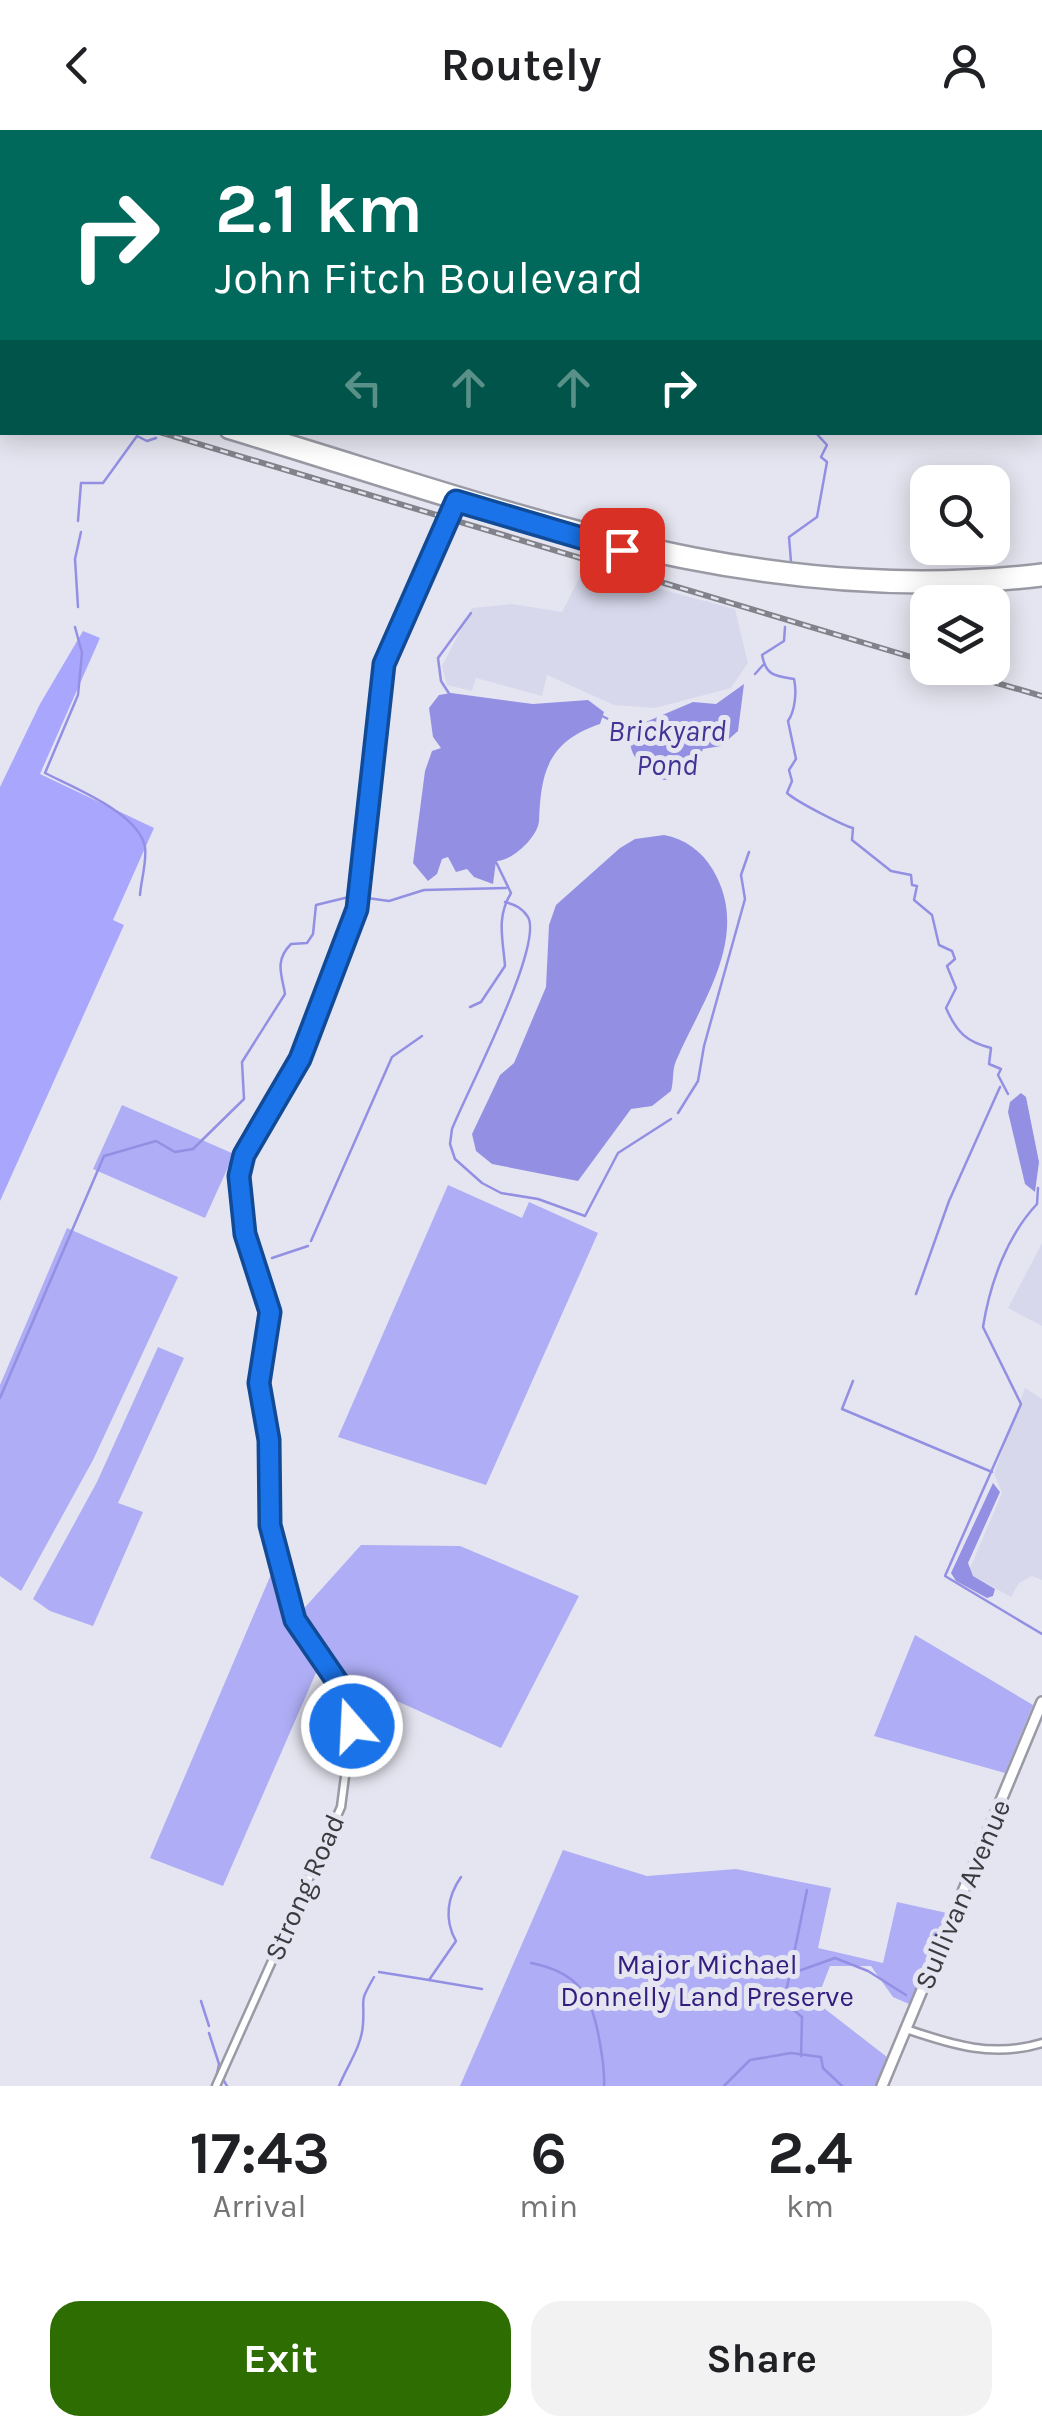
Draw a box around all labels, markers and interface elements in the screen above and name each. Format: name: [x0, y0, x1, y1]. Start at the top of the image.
icon: back: [50, 38, 105, 93]
icon: person: [937, 38, 992, 93]
text: Routely: [441, 39, 601, 91]
text: 2.1 km: [215, 168, 423, 250]
icon: right: [50, 170, 180, 300]
text: John Fitch Boulevard: [215, 252, 644, 304]
icon: left: [336, 360, 391, 415]
icon: ahead: [441, 360, 496, 415]
icon: ahead: [546, 360, 601, 415]
icon: right: [651, 360, 706, 415]
map controls: [910, 465, 1010, 685]
button: search: [910, 465, 1010, 565]
pin: [580, 508, 665, 593]
icon: arrive: [595, 523, 650, 578]
button: layers: [910, 585, 1010, 685]
water label: Brickyard Pond: [608, 713, 726, 783]
position arrow: [300, 1674, 404, 1778]
street label: Sullivan Avenue: [908, 1794, 1017, 1994]
street label: Strong Road: [258, 1809, 351, 1965]
park label: Major Michael Donnelly Land Preserve: [560, 1948, 854, 2013]
text: 17:43: [189, 2118, 330, 2188]
text: 6: [531, 2118, 567, 2188]
text: 2.4: [768, 2118, 853, 2188]
text: Arrival: [213, 2188, 307, 2225]
text: min: [519, 2188, 578, 2225]
text: km: [786, 2188, 834, 2225]
button: Exit: [50, 2301, 511, 2416]
button: Share: [531, 2301, 992, 2416]

